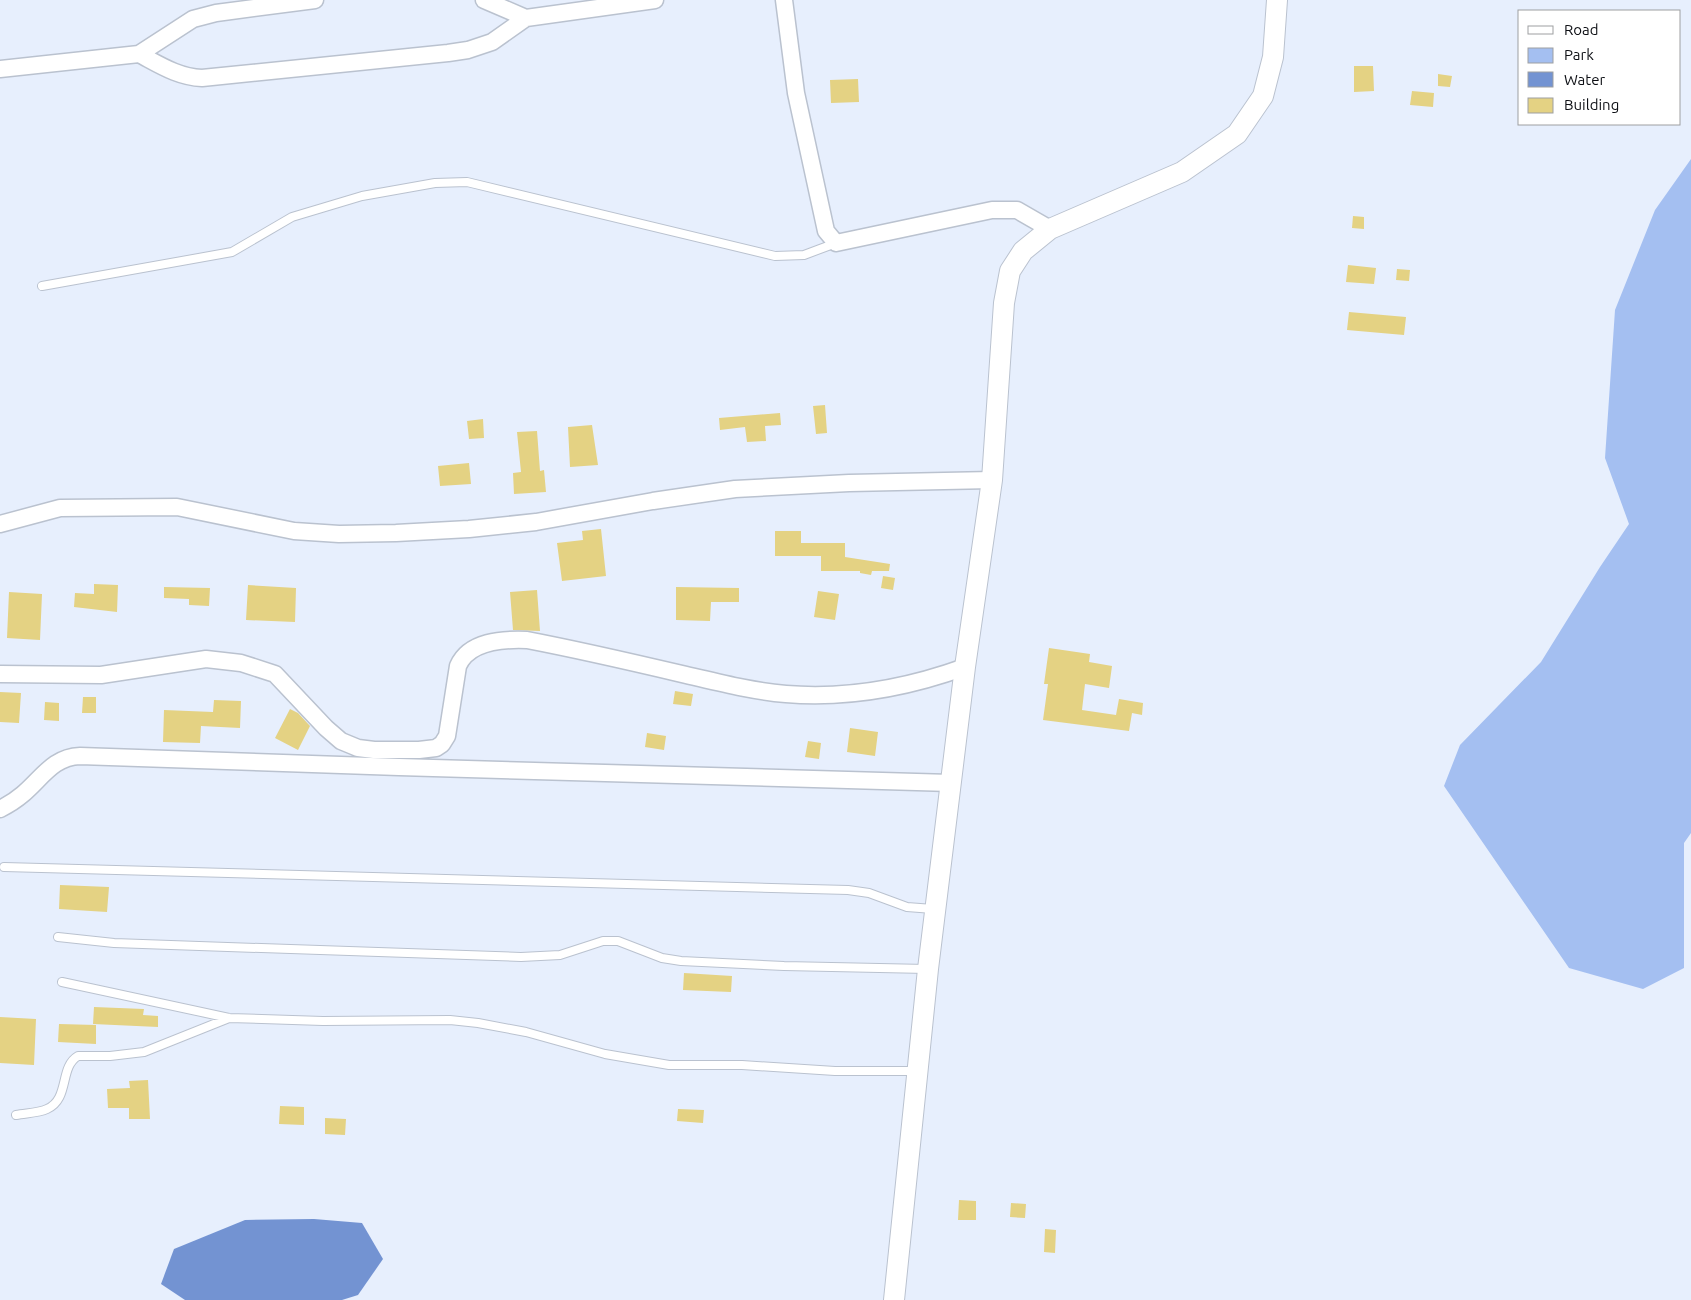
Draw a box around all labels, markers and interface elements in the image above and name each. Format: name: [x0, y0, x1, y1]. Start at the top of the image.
legend: [1518, 10, 1681, 125]
text: Road: [1564, 21, 1599, 38]
text: Park: [1564, 46, 1594, 63]
text: Water: [1564, 71, 1605, 88]
text: Building: [1564, 96, 1619, 113]

